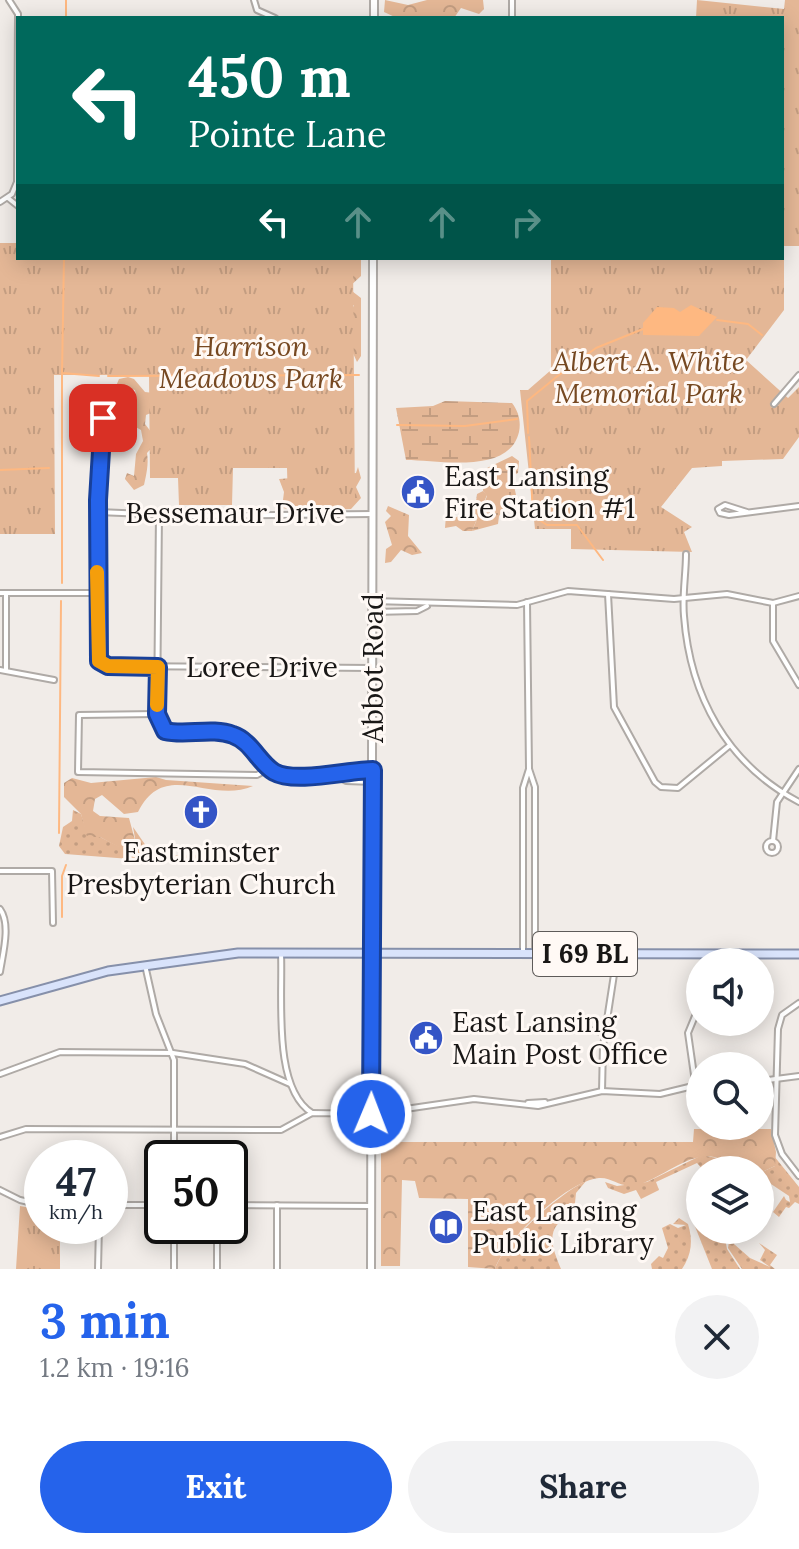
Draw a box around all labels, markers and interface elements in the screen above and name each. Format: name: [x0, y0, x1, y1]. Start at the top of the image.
text: 450 m: [188, 41, 351, 112]
icon: left: [56, 48, 160, 152]
text: Pointe Lane: [188, 111, 387, 157]
icon: left: [252, 200, 296, 244]
icon: ahead: [336, 200, 380, 244]
icon: ahead: [420, 200, 464, 244]
icon: right: [504, 200, 548, 244]
park label: Harrison Meadows Park: [159, 328, 343, 396]
park label: Albert A. White Memorial Park: [552, 343, 745, 411]
pin: [69, 384, 137, 452]
icon: arrive: [81, 396, 125, 440]
place label: East Lansing Fire Station #1: [444, 458, 635, 526]
public building icon: East Lansing Fire Station #1: [399, 473, 437, 511]
street label: Bessemaur Drive: [125, 495, 345, 531]
street label: Abbot Road: [355, 593, 391, 744]
street label: Loree Drive: [186, 649, 338, 685]
church icon: Eastminster Presbyterian Church: [182, 793, 220, 831]
place label: Eastminster Presbyterian Church: [66, 834, 336, 902]
road number: I 69 BL: [533, 932, 637, 976]
map controls: [686, 948, 774, 1244]
button: sound: [686, 948, 774, 1036]
place label: East Lansing Main Post Office: [452, 1004, 668, 1072]
public building icon: East Lansing Main Post Office: [407, 1019, 445, 1057]
button: search: [686, 1052, 774, 1140]
position arrow: [329, 1072, 413, 1156]
speed limit sign: 50: [144, 1140, 248, 1244]
text: 47: [56, 1156, 96, 1207]
button: layers: [686, 1156, 774, 1244]
place label: East Lansing Public Library: [472, 1193, 654, 1261]
text: km/h: [49, 1199, 103, 1224]
library icon: East Lansing Public Library: [427, 1208, 465, 1246]
text: 3 min: [40, 1290, 170, 1351]
button: close: [675, 1295, 759, 1379]
text: 1.2 km · 19:16: [40, 1351, 190, 1384]
button: Exit: [40, 1441, 392, 1533]
button: Share: [408, 1441, 759, 1533]

